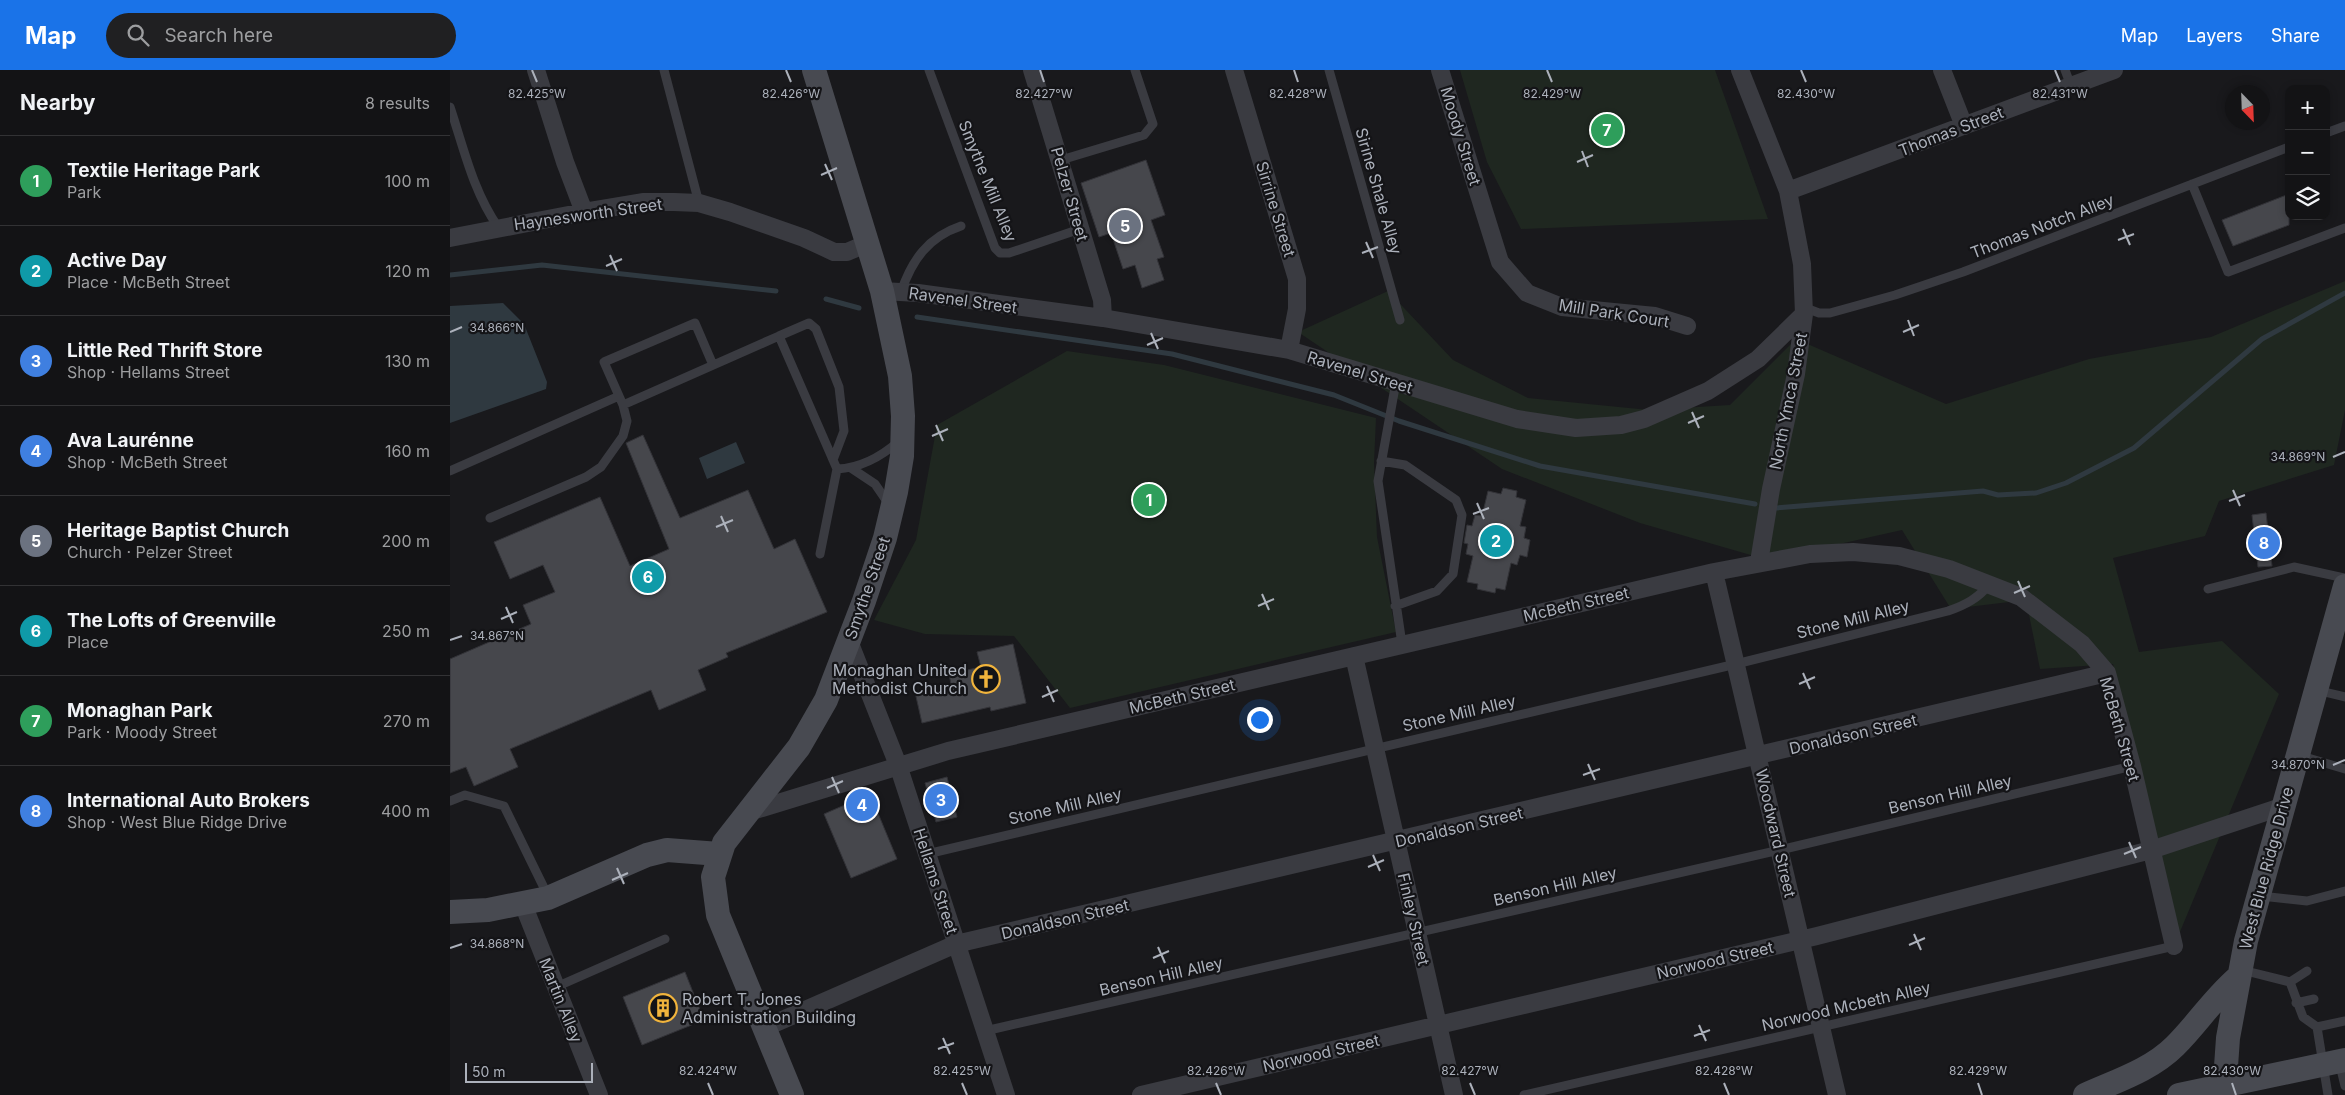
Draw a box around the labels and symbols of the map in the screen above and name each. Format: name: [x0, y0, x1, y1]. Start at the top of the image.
street label: Moody Street: [1437, 84, 1485, 188]
north arrow: [2225, 85, 2270, 130]
text: 82.425°W: [508, 86, 566, 101]
text: 82.426°W: [762, 86, 820, 101]
text: 82.427°W: [1015, 86, 1073, 101]
text: 82.428°W: [1269, 86, 1327, 101]
text: 82.429°W: [1523, 86, 1581, 101]
text: 82.430°W: [1777, 86, 1835, 101]
text: 82.431°W: [2032, 86, 2088, 101]
street label: Thomas Street: [1896, 102, 2006, 160]
pin: 7: [1591, 111, 1623, 149]
street label: Smythe Mill Alley: [955, 117, 1021, 245]
street label: Sirine Shale Alley: [1351, 125, 1407, 257]
street label: Pelzer Street: [1047, 145, 1093, 243]
street label: Sirrine Street: [1252, 159, 1300, 259]
street label: Thomas Notch Alley: [1967, 189, 2117, 263]
street label: Haynesworth Street: [512, 194, 664, 234]
pin: 5: [1109, 207, 1141, 245]
street label: Ravenel Street: [907, 282, 1019, 318]
street label: Mill Park Court: [1557, 294, 1671, 332]
text: 34.866°N: [470, 320, 524, 335]
street label: North Ymca Street: [1765, 331, 1811, 471]
street label: Ravenel Street: [1305, 346, 1415, 398]
text: 34.869°N: [2271, 449, 2325, 464]
pin: 1: [1133, 481, 1165, 519]
pin: 2: [1480, 522, 1512, 560]
pin: 8: [2248, 524, 2280, 562]
street label: Smythe Street: [840, 534, 894, 642]
pin: 6: [632, 558, 664, 596]
street label: McBeth Street: [1521, 582, 1631, 626]
street label: Stone Mill Alley: [1795, 595, 1912, 643]
text: 34.867°N: [470, 628, 524, 643]
place label: Monaghan United Methodist Church: [832, 660, 967, 698]
church icon: Monaghan United Methodist Church: [971, 664, 1001, 694]
street label: McBeth Street: [1127, 674, 1237, 718]
street label: McBeth Street: [2096, 674, 2144, 784]
street label: Stone Mill Alley: [1400, 690, 1518, 736]
your location: [1247, 707, 1273, 733]
street label: Donaldson Street: [1787, 710, 1919, 758]
text: 34.870°N: [2271, 757, 2325, 772]
street label: Woodward Street: [1751, 767, 1801, 899]
street label: Benson Hill Alley: [1886, 770, 2014, 818]
pin: 3: [925, 781, 957, 819]
street label: Stone Mill Alley: [1006, 783, 1124, 829]
street label: West Blue Ridge Drive: [2235, 785, 2297, 951]
pin: 4: [846, 786, 878, 824]
street label: Donaldson Street: [1393, 803, 1525, 851]
street label: Hellams Street: [909, 826, 963, 936]
street label: Benson Hill Alley: [1491, 862, 1619, 910]
street label: Finley Street: [1394, 871, 1434, 967]
street label: Donaldson Street: [999, 895, 1131, 943]
text: 34.868°N: [470, 936, 524, 951]
street label: Norwood Street: [1655, 937, 1775, 983]
street label: Benson Hill Alley: [1097, 952, 1225, 1000]
street label: Martin Alley: [535, 955, 587, 1045]
street label: Norwood Mcbeth Alley: [1760, 977, 1932, 1035]
place label: Robert T. Jones Administration Building: [682, 989, 856, 1027]
building icon: Robert T. Jones Administration Building: [648, 993, 678, 1023]
street label: Norwood Street: [1261, 1030, 1381, 1076]
scale bar: [465, 1060, 592, 1083]
text: 82.424°W: [679, 1063, 737, 1078]
text: 82.425°W: [933, 1063, 991, 1078]
text: 82.426°W: [1187, 1063, 1245, 1078]
text: 82.427°W: [1441, 1063, 1499, 1078]
text: 82.428°W: [1695, 1063, 1753, 1078]
text: 82.429°W: [1949, 1063, 2007, 1078]
text: 82.430°W: [2203, 1063, 2261, 1078]

